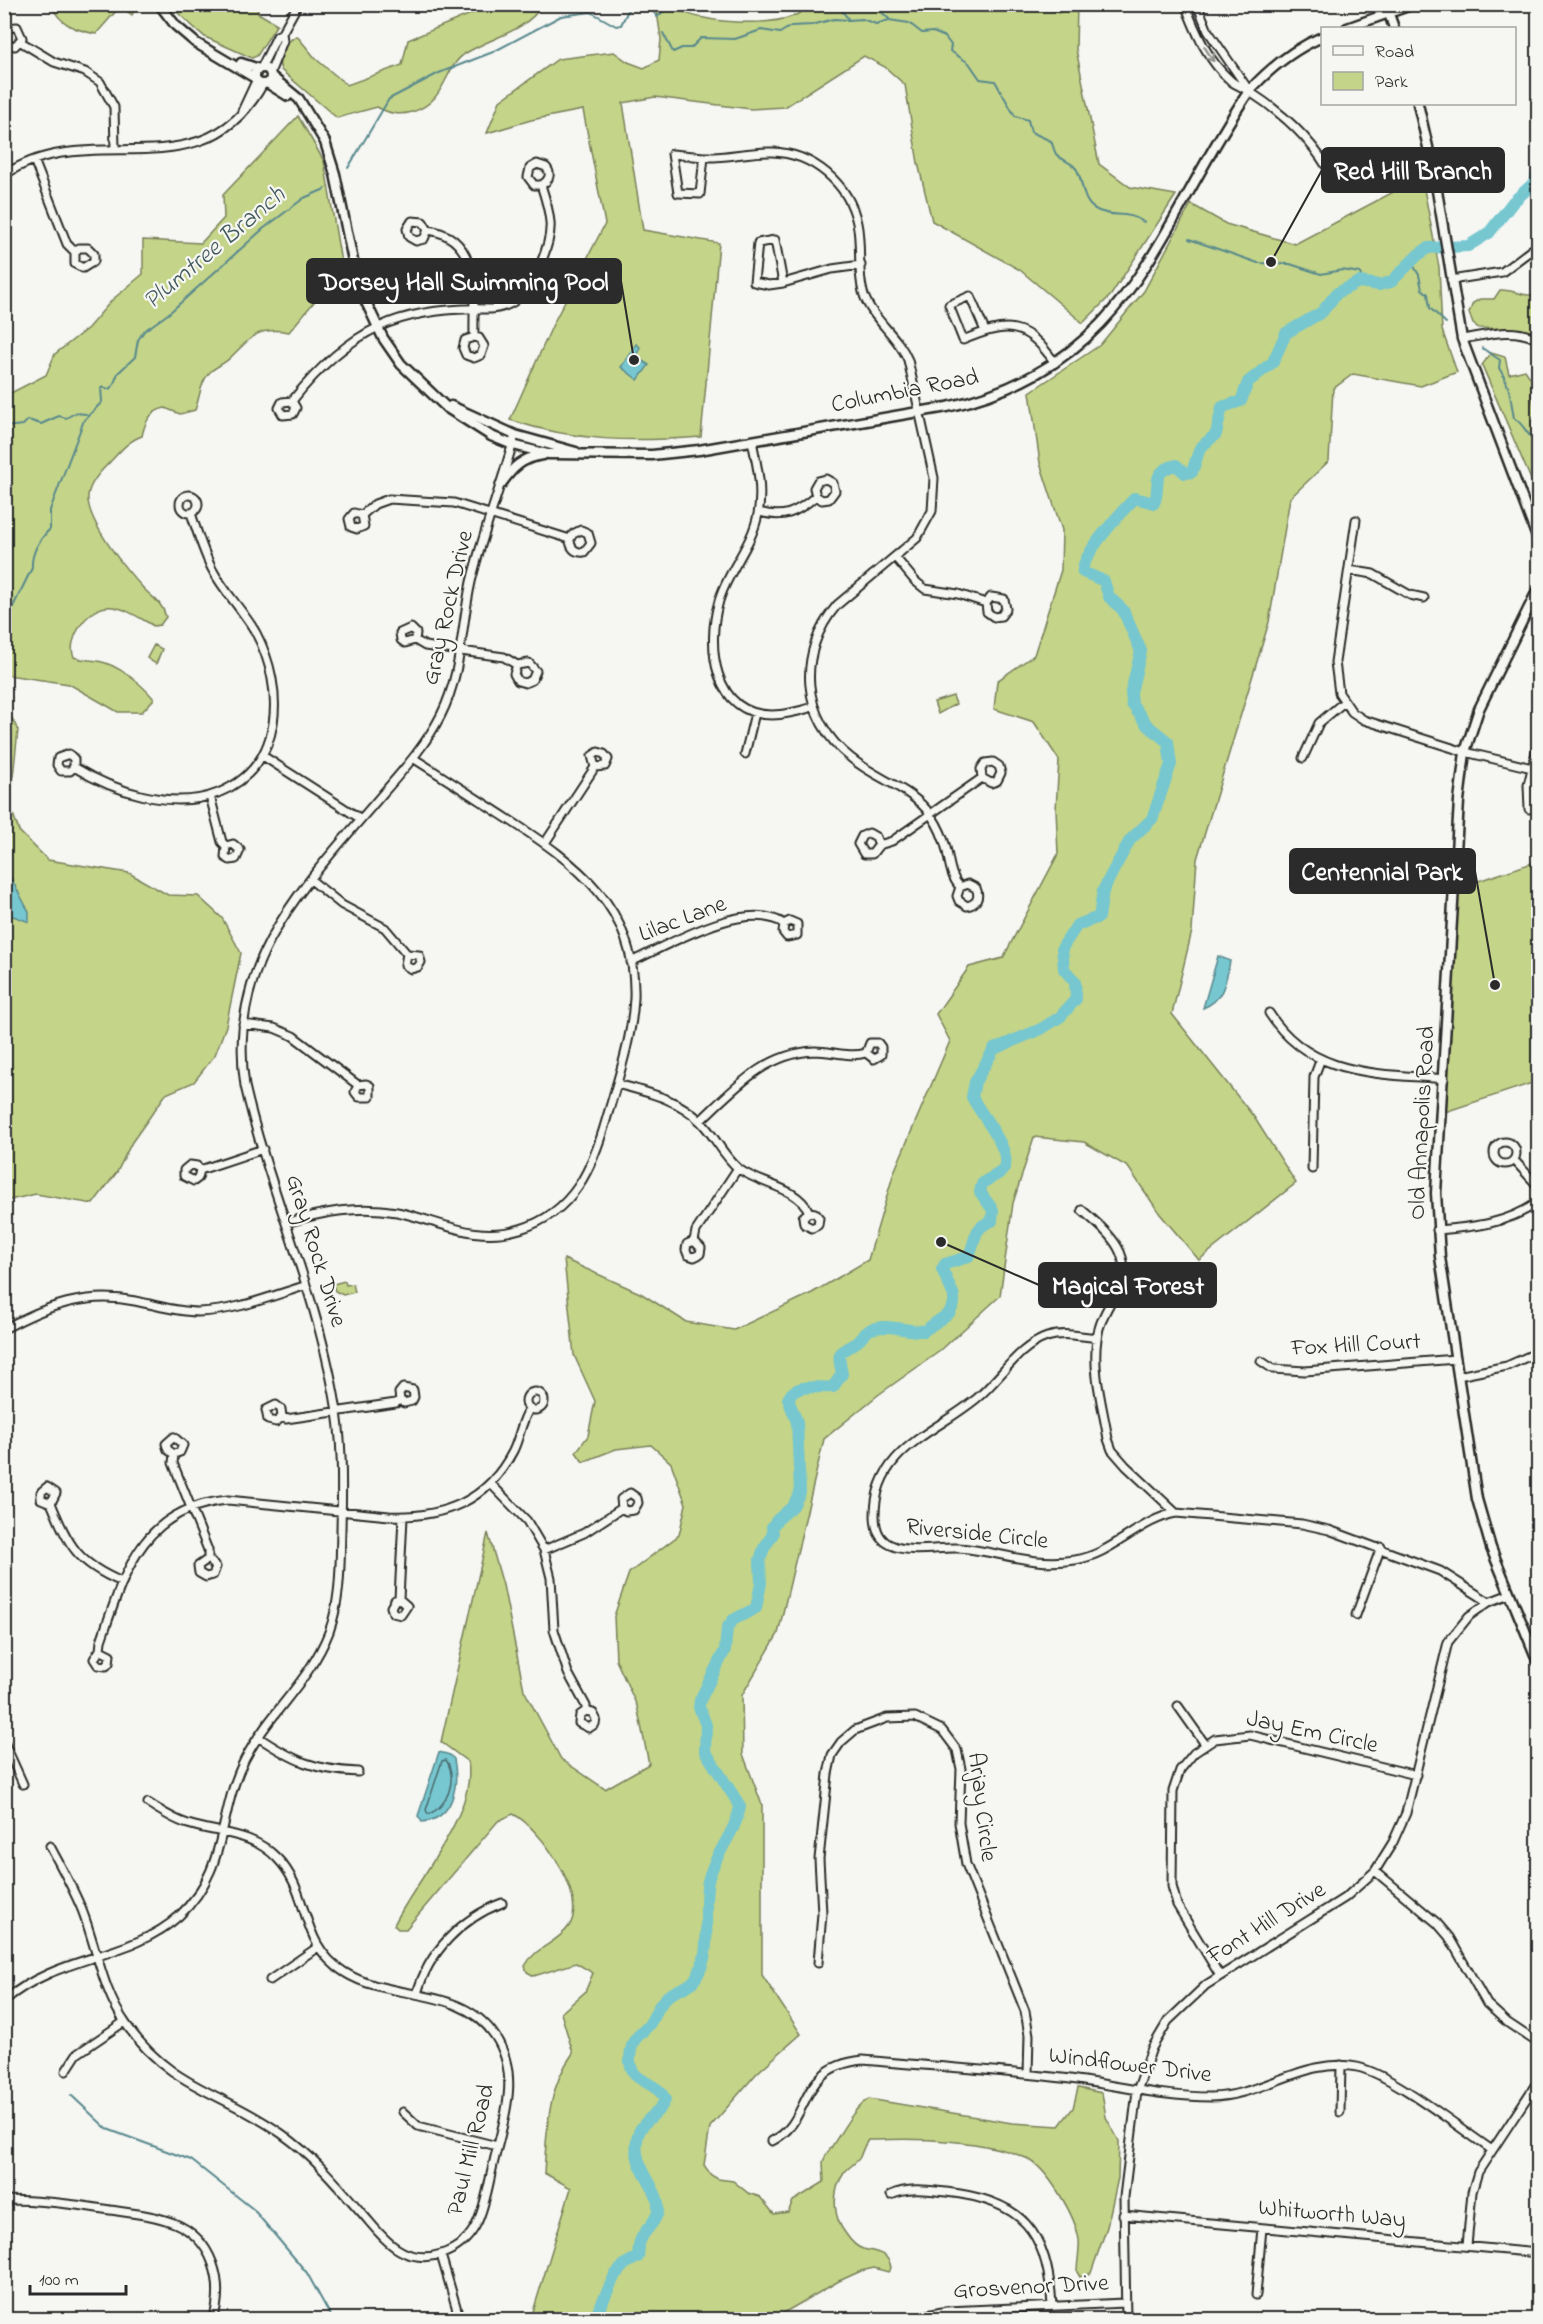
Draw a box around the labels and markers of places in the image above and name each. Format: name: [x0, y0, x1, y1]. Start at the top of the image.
callout: Red Hill Branch: [1322, 148, 1504, 192]
callout: Dorsey Hall Swimming Pool: [307, 259, 621, 303]
callout: Centennial Park: [1290, 849, 1475, 893]
callout: Magical Forest: [1039, 1263, 1216, 1307]

